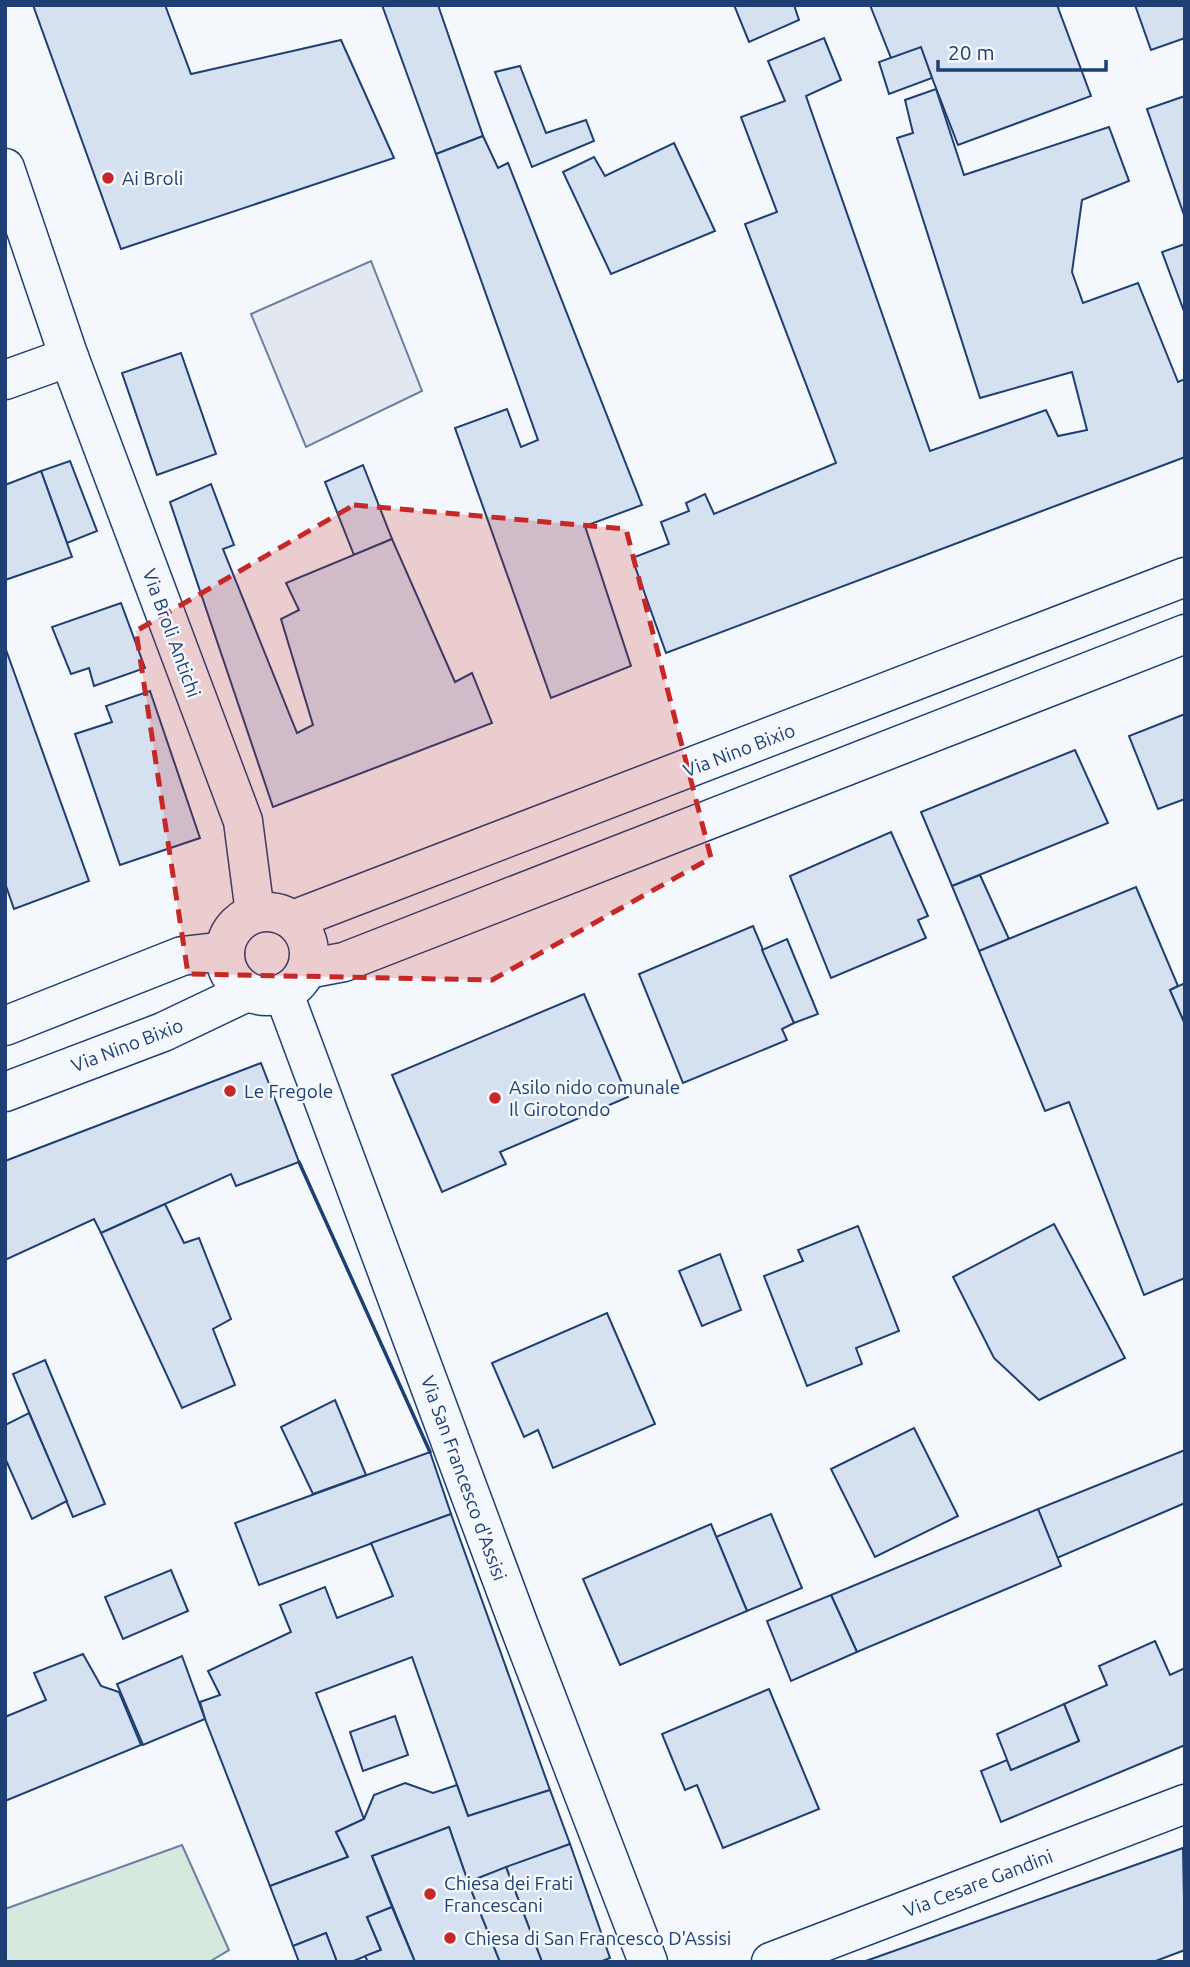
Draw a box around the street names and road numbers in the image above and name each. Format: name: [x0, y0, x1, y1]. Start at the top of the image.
street label: Via Broli Antichi: [139, 566, 205, 700]
street label: Via Nino Bixio: [680, 719, 798, 781]
street label: Via Nino Bixio: [68, 1014, 186, 1076]
street label: Via San Francesco d'Assisi: [417, 1372, 511, 1584]
street label: Via Cesare Gandini: [900, 1844, 1056, 1922]

